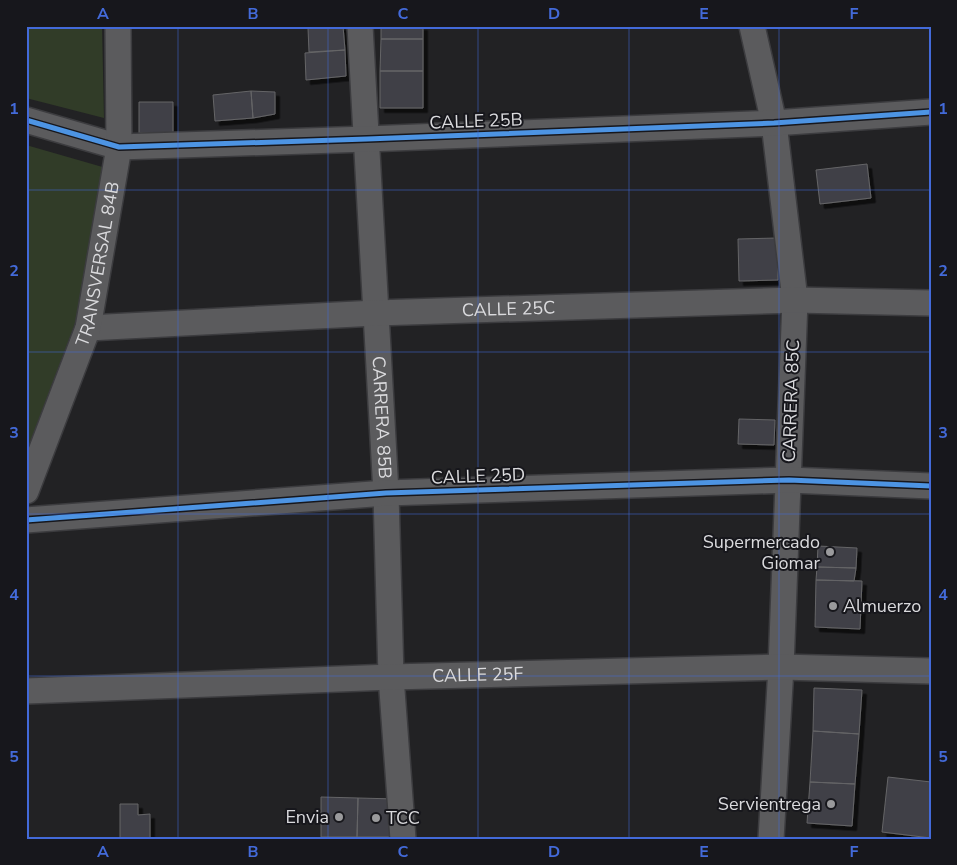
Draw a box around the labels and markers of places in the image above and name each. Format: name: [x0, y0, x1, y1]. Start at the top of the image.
place label: Supermercado Giomar: [703, 530, 821, 575]
marker: Supermercado Giomar: [824, 546, 836, 558]
place label: Almuerzo: [843, 594, 921, 618]
marker: Almuerzo: [827, 600, 839, 612]
place label: Servientrega: [718, 792, 821, 816]
marker: Servientrega: [825, 798, 837, 810]
place label: Envia: [285, 805, 329, 829]
place label: TCC: [386, 806, 420, 830]
marker: Envia: [333, 811, 345, 823]
marker: TCC: [370, 812, 382, 824]

